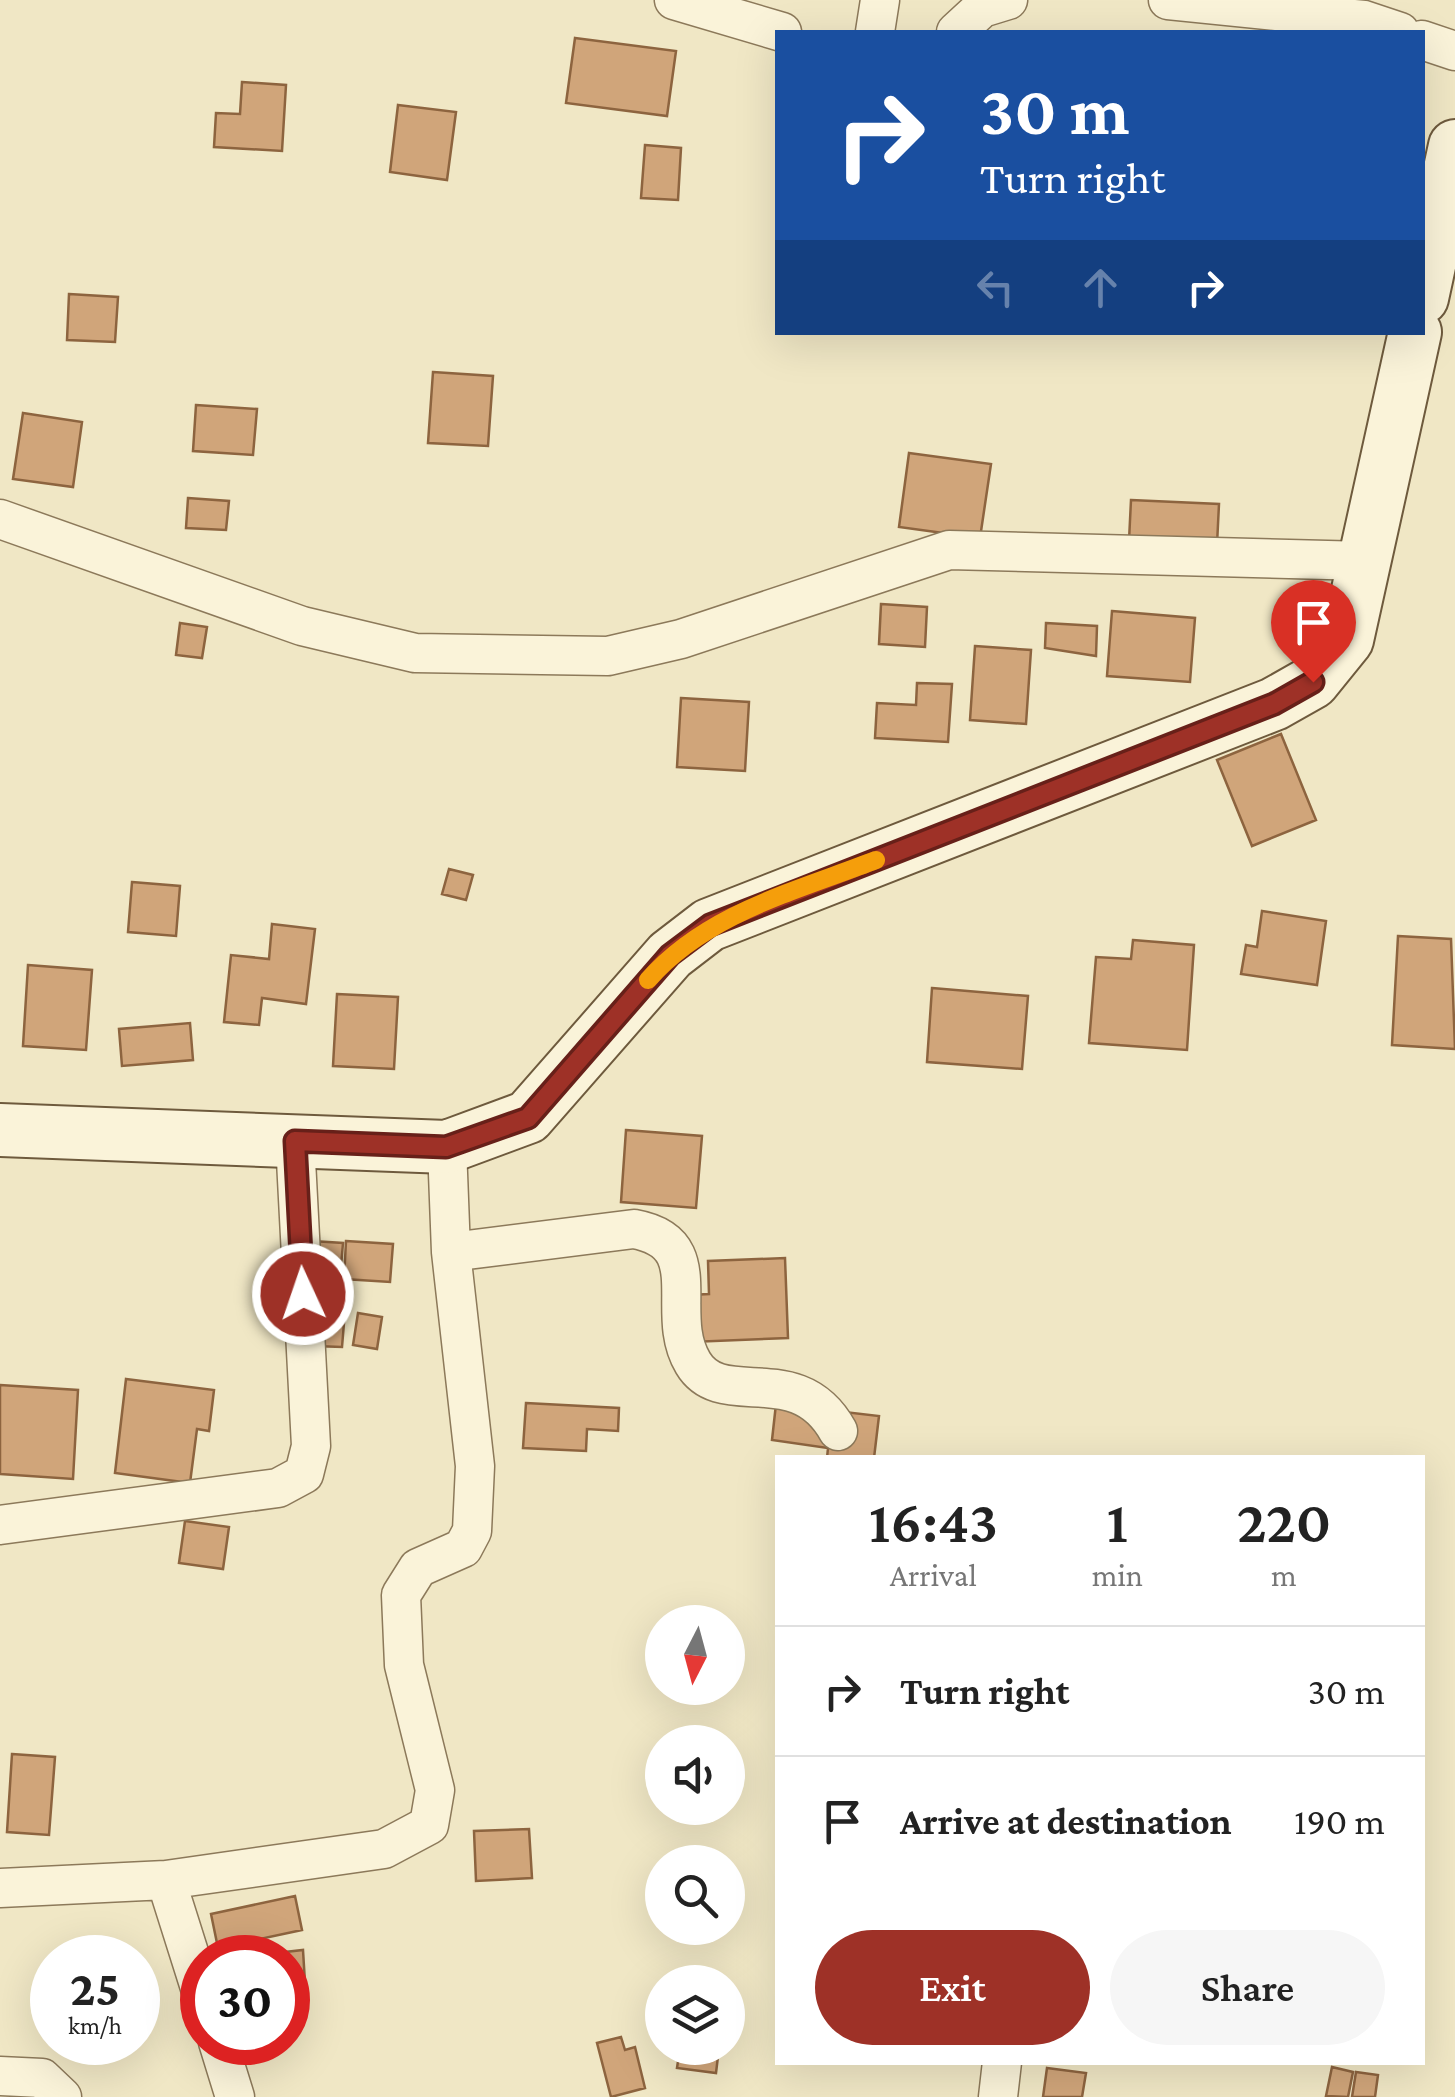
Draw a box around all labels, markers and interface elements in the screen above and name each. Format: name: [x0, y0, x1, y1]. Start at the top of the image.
icon: right: [815, 70, 945, 200]
text: 30 m: [980, 71, 1129, 149]
text: Turn right: [980, 153, 1165, 203]
icon: left: [968, 260, 1023, 315]
icon: ahead: [1073, 260, 1128, 315]
icon: right: [1178, 260, 1233, 315]
pin: [1271, 580, 1356, 683]
icon: arrive: [1286, 595, 1341, 650]
position arrow: [251, 1242, 355, 1346]
text: 16:43: [869, 1488, 998, 1555]
text: 1: [1107, 1488, 1128, 1555]
text: 220: [1237, 1488, 1331, 1555]
text: Arrival: [890, 1557, 977, 1593]
text: min: [1092, 1557, 1143, 1593]
text: m: [1271, 1557, 1297, 1593]
north arrow: [645, 1605, 745, 1705]
map controls: [645, 1605, 745, 2065]
icon: right: [815, 1664, 870, 1719]
text: Turn right: [900, 1670, 1069, 1712]
text: 30 m: [1308, 1670, 1385, 1712]
button: sound: [645, 1725, 745, 1825]
icon: arrive: [815, 1794, 870, 1849]
text: Arrive at destination: [900, 1800, 1232, 1842]
text: 190 m: [1294, 1800, 1385, 1842]
button: search: [645, 1845, 745, 1945]
button: Exit: [815, 1930, 1090, 2045]
button: Share: [1110, 1930, 1385, 2045]
speed limit sign: 30: [180, 1935, 310, 2065]
text: 25: [70, 1960, 120, 2016]
button: layers: [645, 1965, 745, 2065]
text: km/h: [68, 2012, 122, 2039]

